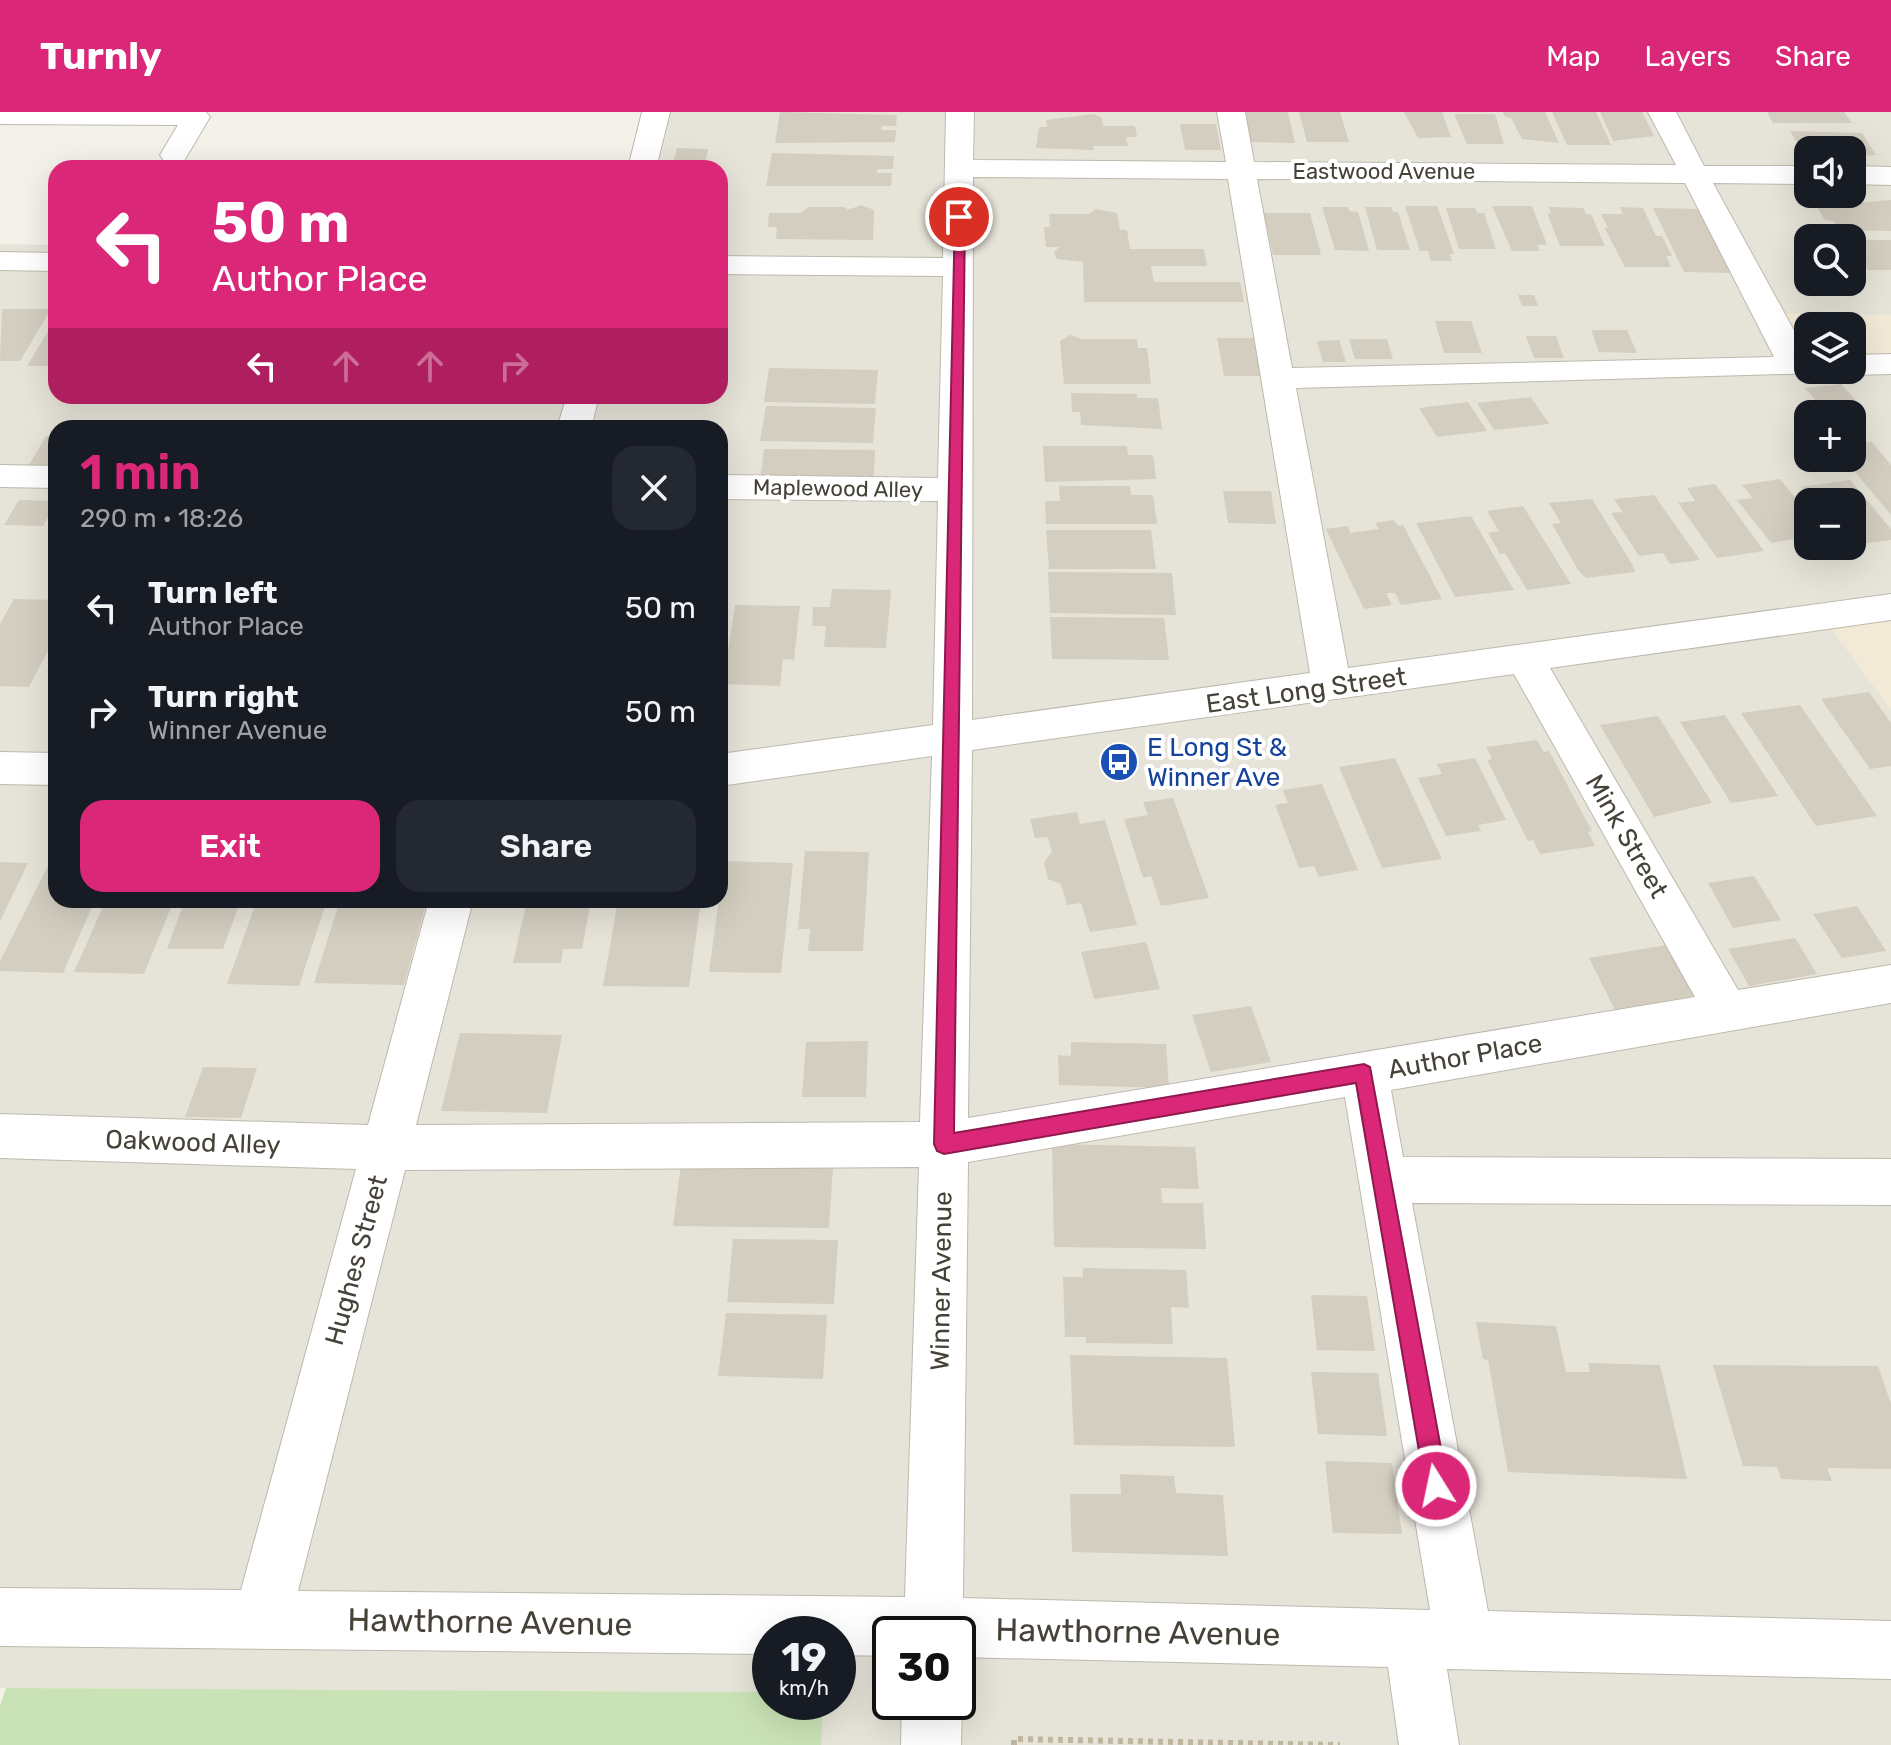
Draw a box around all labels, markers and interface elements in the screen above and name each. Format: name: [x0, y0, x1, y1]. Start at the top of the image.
text: Turnly: [40, 33, 162, 79]
text: Map: [1546, 40, 1601, 73]
text: Layers: [1645, 40, 1731, 73]
text: Share: [1775, 40, 1851, 73]
map controls: [1794, 136, 1866, 560]
button: sound: [1794, 136, 1866, 208]
street label: Eastwood Avenue: [1293, 158, 1475, 185]
pin: [925, 183, 993, 251]
text: 50 m: [212, 190, 349, 256]
icon: left: [80, 192, 184, 296]
icon: arrive: [937, 195, 981, 239]
button: search: [1794, 224, 1866, 296]
text: Author Place: [212, 257, 428, 300]
button: layers: [1794, 312, 1866, 384]
icon: left: [240, 344, 284, 388]
icon: ahead: [324, 344, 368, 388]
icon: ahead: [408, 344, 452, 388]
icon: right: [492, 344, 536, 388]
button: +: [1794, 400, 1866, 472]
text: 1 min: [80, 444, 201, 501]
button: close: [612, 446, 696, 530]
street label: Maplewood Alley: [753, 474, 923, 503]
button: −: [1794, 488, 1866, 560]
text: 290 m · 18:26: [80, 503, 243, 534]
text: Turn left: [148, 575, 278, 611]
icon: left: [80, 586, 124, 630]
text: 50 m: [625, 590, 696, 626]
text: Author Place: [148, 611, 304, 642]
street label: East Long Street: [1204, 661, 1408, 720]
text: Turn right: [148, 679, 299, 715]
icon: right: [80, 690, 124, 734]
text: 50 m: [625, 694, 696, 730]
text: Winner Avenue: [148, 715, 327, 746]
place label: E Long St & Winner Ave: [1147, 732, 1287, 793]
bus stop icon: E Long St & Winner Ave: [1098, 741, 1140, 783]
street label: Mink Street: [1579, 769, 1674, 903]
button: Exit: [80, 800, 380, 892]
button: Share: [396, 800, 696, 892]
street label: Author Place: [1386, 1028, 1544, 1085]
street label: Oakwood Alley: [105, 1124, 281, 1161]
street label: Hughes Street: [319, 1172, 394, 1349]
street label: Winner Avenue: [924, 1191, 959, 1371]
position arrow: [1394, 1444, 1478, 1528]
street label: Hawthorne Avenue: [347, 1601, 633, 1643]
street label: Hawthorne Avenue: [995, 1611, 1281, 1653]
speed limit sign: 30: [872, 1616, 976, 1720]
text: 19: [781, 1634, 827, 1681]
text: km/h: [779, 1676, 829, 1700]

